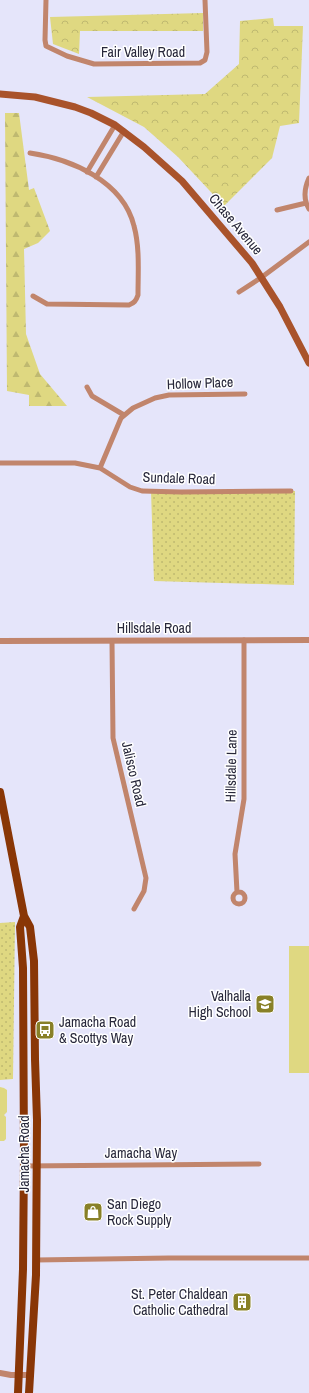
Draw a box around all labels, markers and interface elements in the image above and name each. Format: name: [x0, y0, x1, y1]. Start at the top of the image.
street label: Fair Valley Road: [101, 43, 185, 61]
street label: Chase Avenue: [205, 190, 267, 258]
street label: Hollow Place: [167, 373, 233, 393]
street label: Sundale Road: [142, 468, 216, 488]
street label: Hillsdale Road: [117, 619, 191, 637]
street label: Hillsdale Lane: [221, 729, 241, 803]
street label: Jalisco Road: [118, 740, 150, 808]
place label: Valhalla High School: [188, 987, 252, 1021]
school or university icon: Valhalla High School: [254, 993, 276, 1015]
place label: Jamacha Road & Scottys Way: [59, 1013, 136, 1047]
bus stop icon: Jamacha Road & Scottys Way: [34, 1019, 56, 1041]
street label: Jamacha Road: [15, 1115, 33, 1193]
street label: Jamacha Way: [105, 1144, 177, 1162]
place label: San Diego Rock Supply: [107, 1195, 172, 1229]
shop icon: San Diego Rock Supply: [82, 1201, 104, 1223]
place label: St. Peter Chaldean Catholic Cathedral: [131, 1285, 228, 1319]
building icon: St. Peter Chaldean Catholic Cathedral: [231, 1291, 253, 1313]

